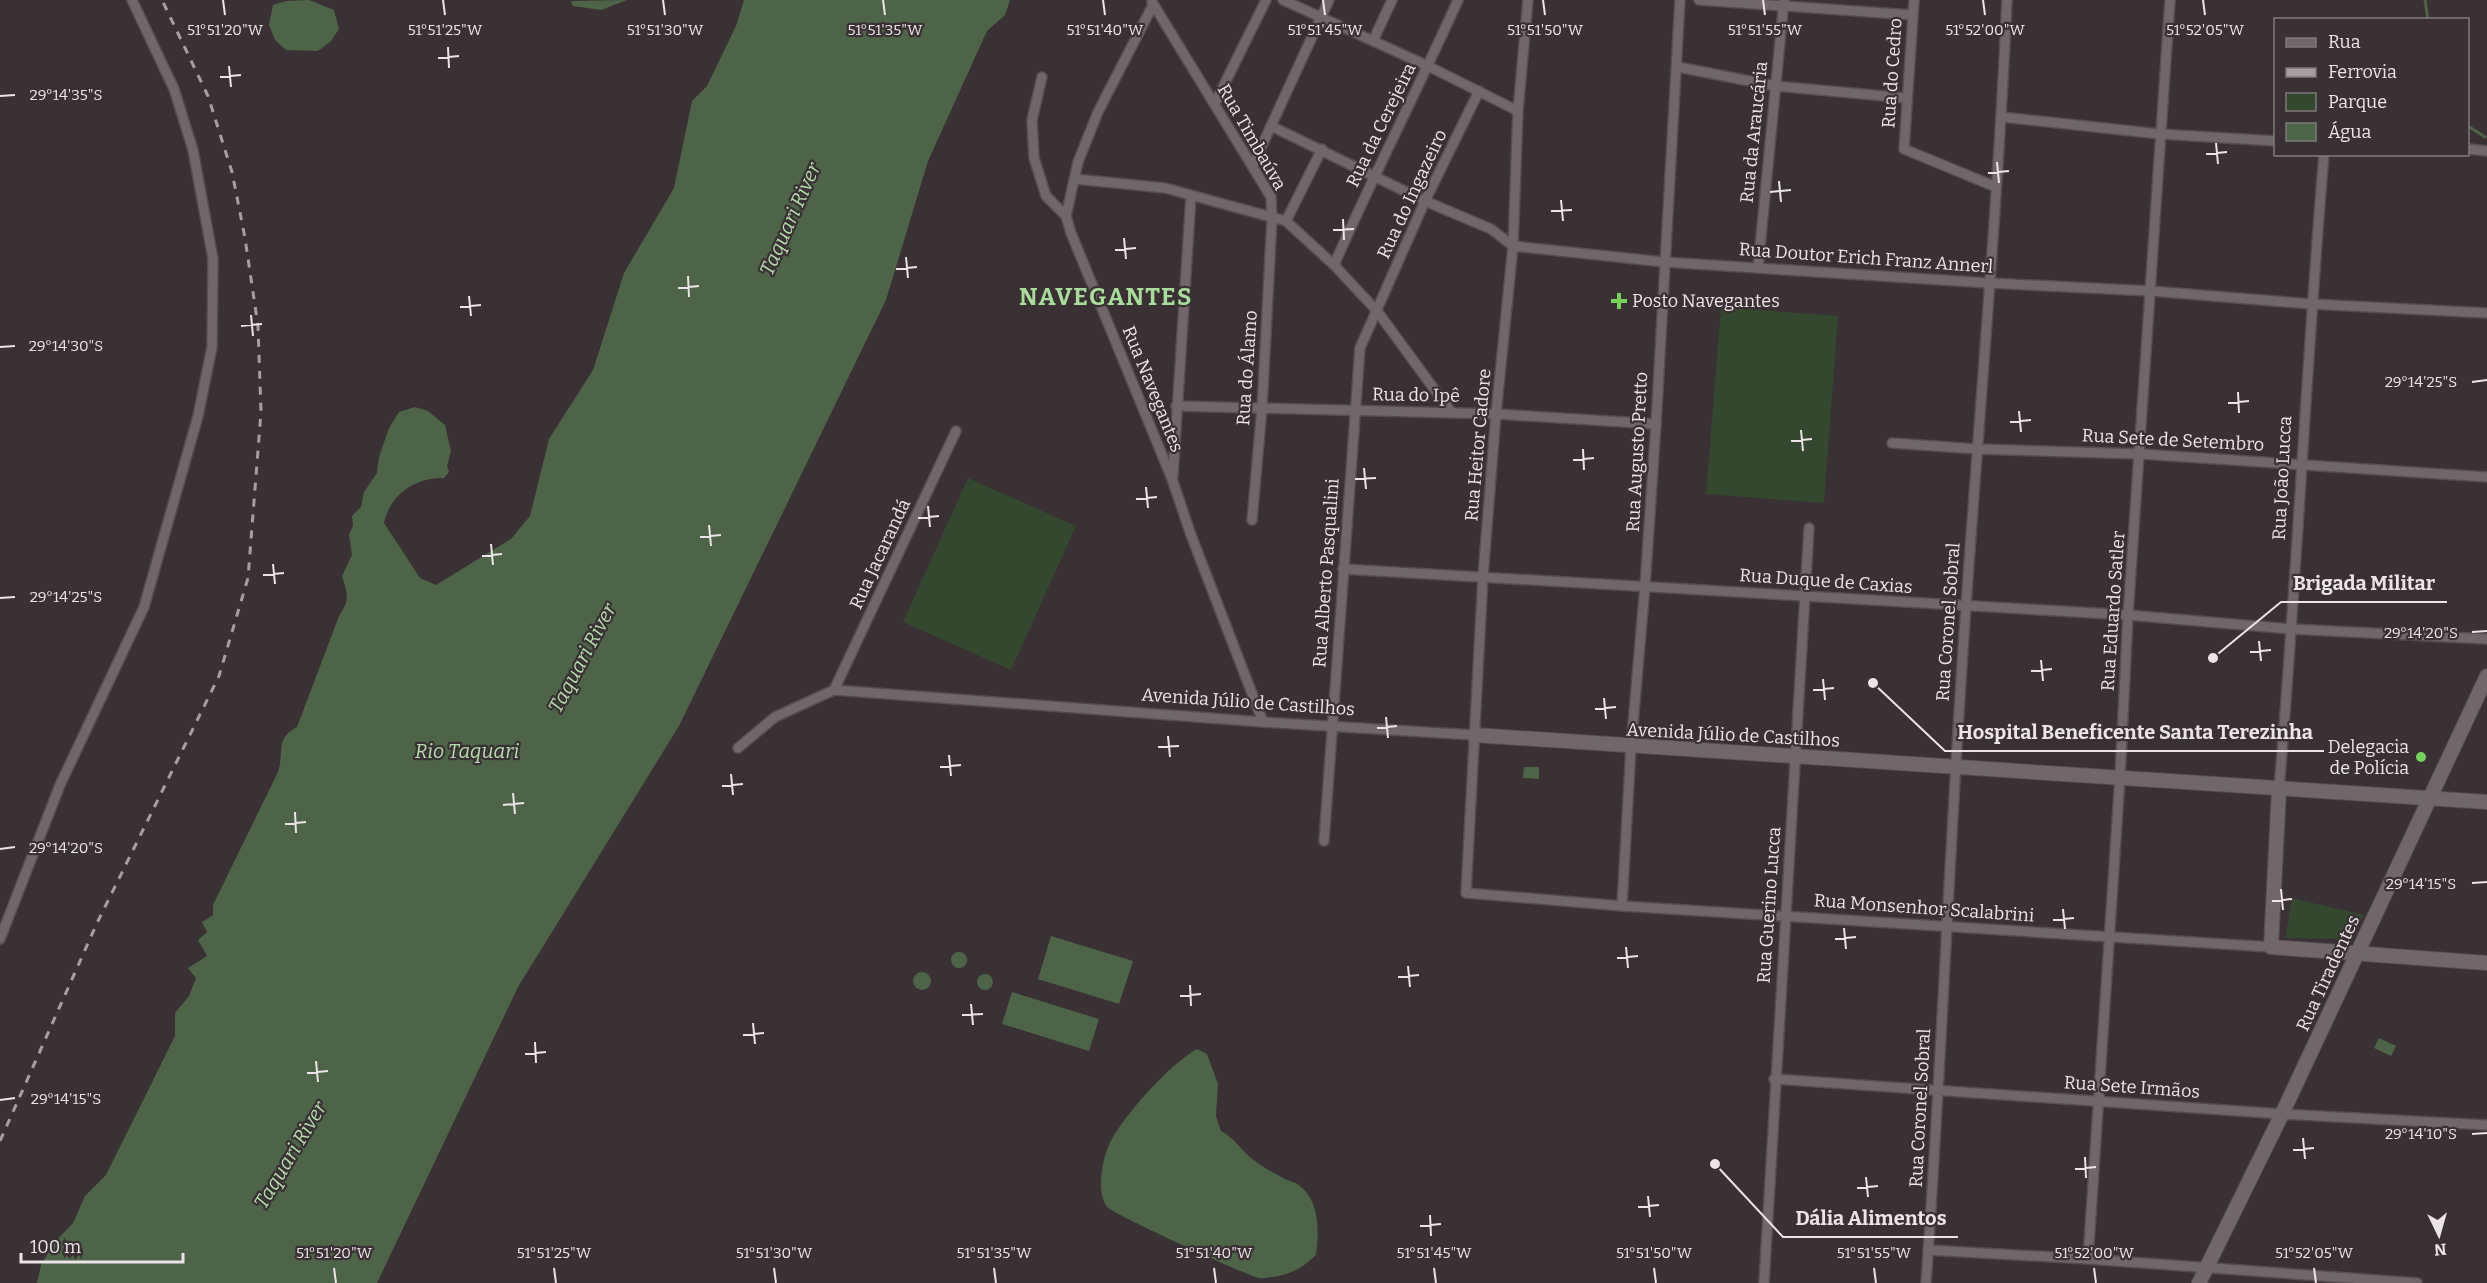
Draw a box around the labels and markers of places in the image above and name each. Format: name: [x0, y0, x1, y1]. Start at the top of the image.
place label: Posto Navegantes: [1632, 290, 1780, 312]
marker: Posto Navegantes: [1610, 292, 1628, 310]
callout: Brigada Militar: [2281, 564, 2447, 602]
callout: Hospital Beneficente Santa Terezinha: [1945, 713, 2324, 751]
place label: Delegacia de Polícia: [2328, 736, 2409, 779]
marker: Delegacia de Polícia: [2414, 750, 2428, 764]
callout: Dália Alimentos: [1783, 1199, 1958, 1237]

